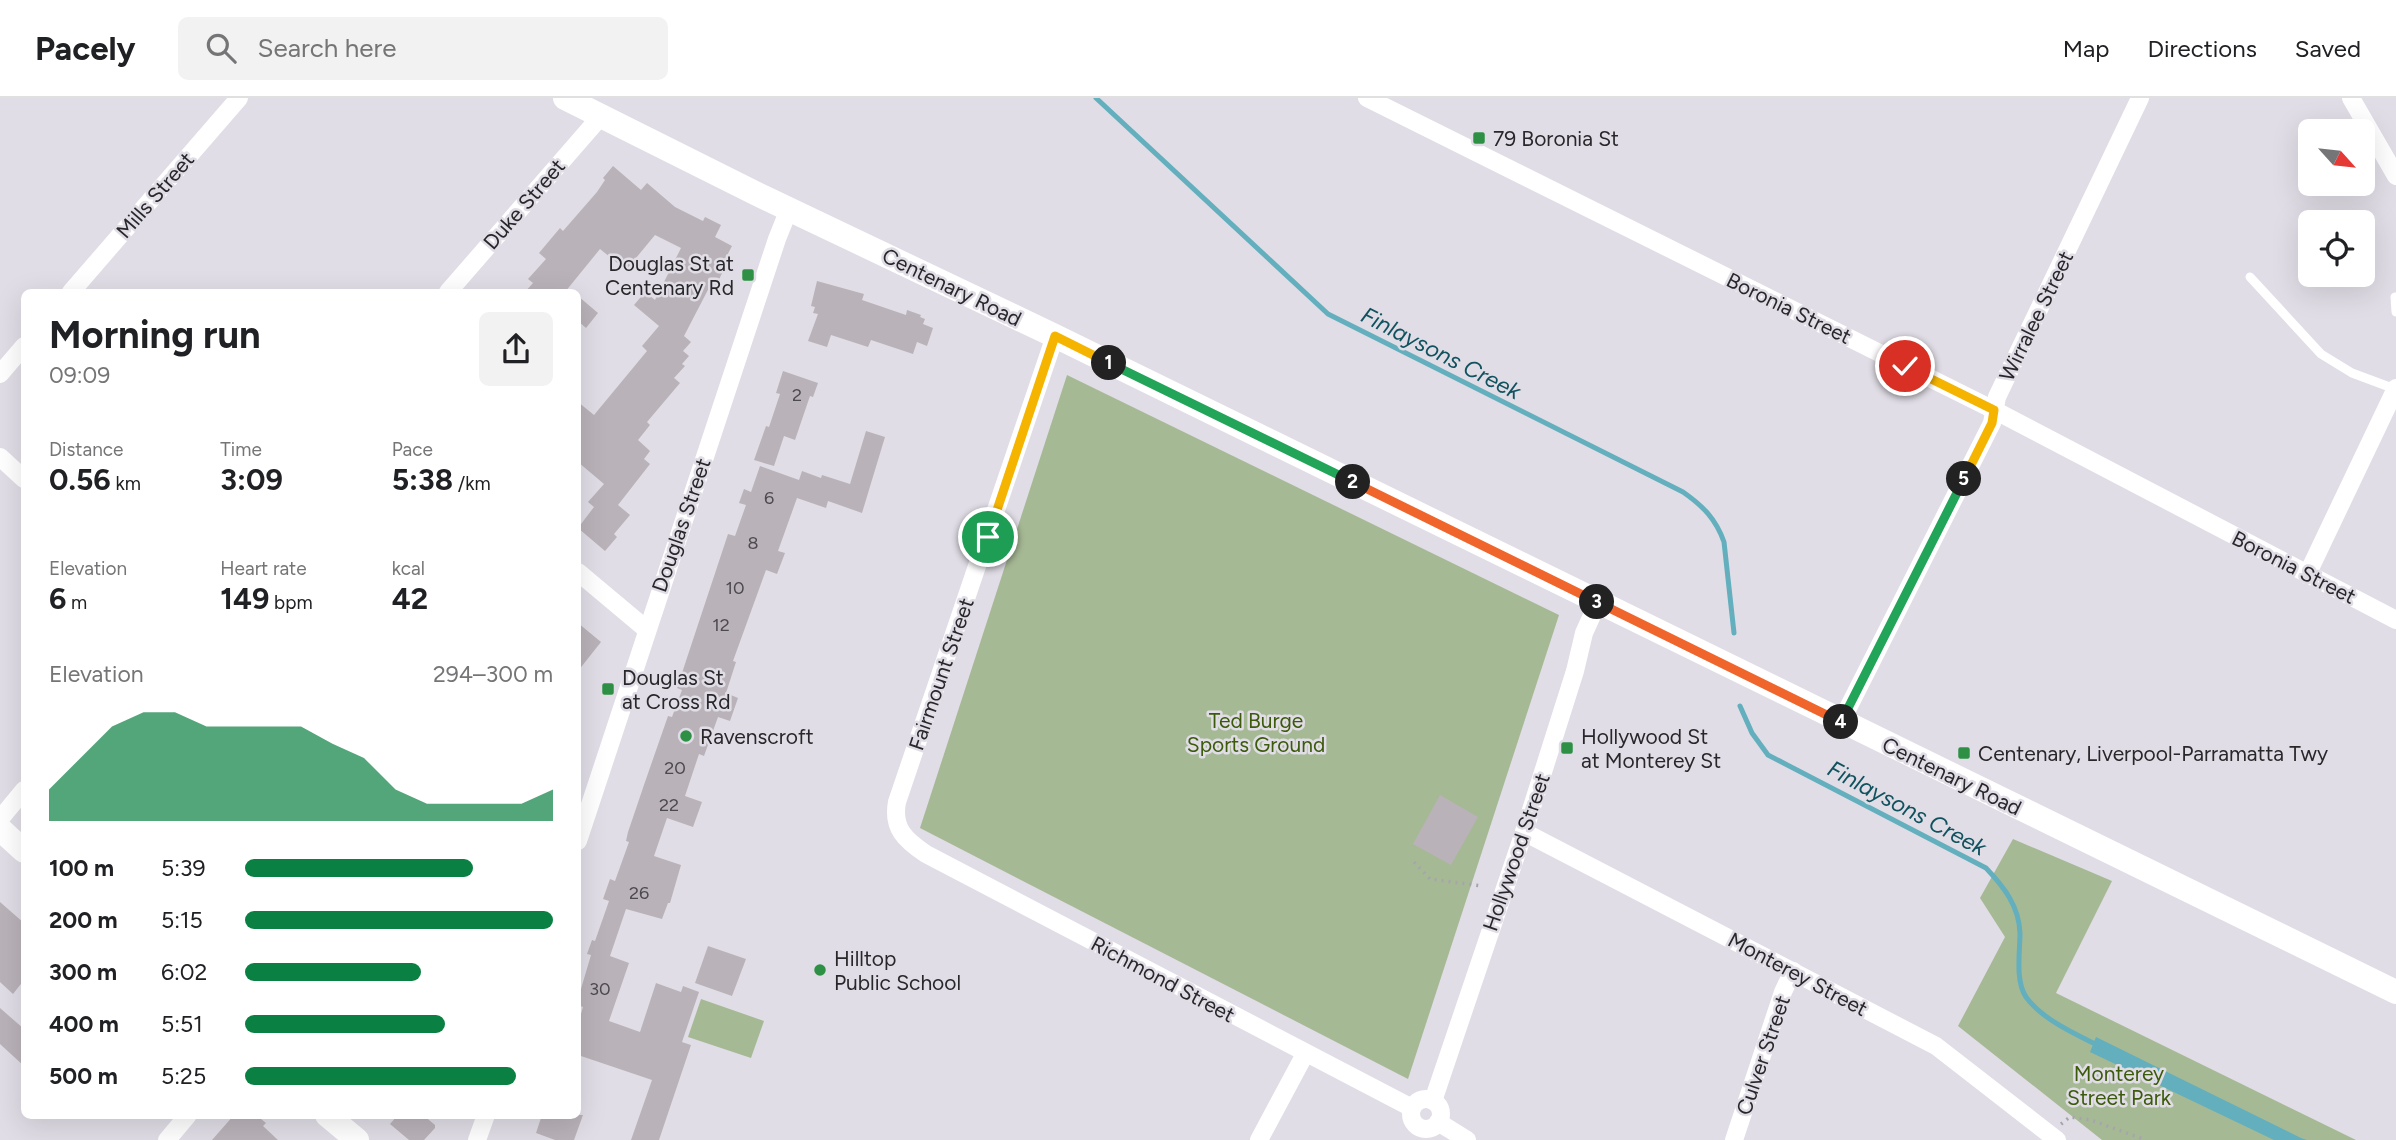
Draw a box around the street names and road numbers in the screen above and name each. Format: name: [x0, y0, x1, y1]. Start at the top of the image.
street label: Mills Street: [111, 147, 199, 243]
street label: Duke Street: [478, 154, 570, 254]
street label: Centenary Road: [878, 242, 1026, 332]
street label: Wirralee Street: [1994, 247, 2078, 385]
street label: Boronia Street: [1723, 267, 1855, 349]
street label: Douglas Street: [646, 455, 716, 595]
street label: Boronia Street: [2228, 525, 2360, 609]
street label: Fairmount Street: [903, 595, 979, 753]
street label: Centenary Road: [1878, 731, 2026, 821]
street label: Hollywood Street: [1477, 770, 1555, 934]
street label: Monterey Street: [1724, 927, 1872, 1021]
street label: Richmond Street: [1087, 931, 1239, 1027]
street label: Culver Street: [1731, 992, 1795, 1118]

